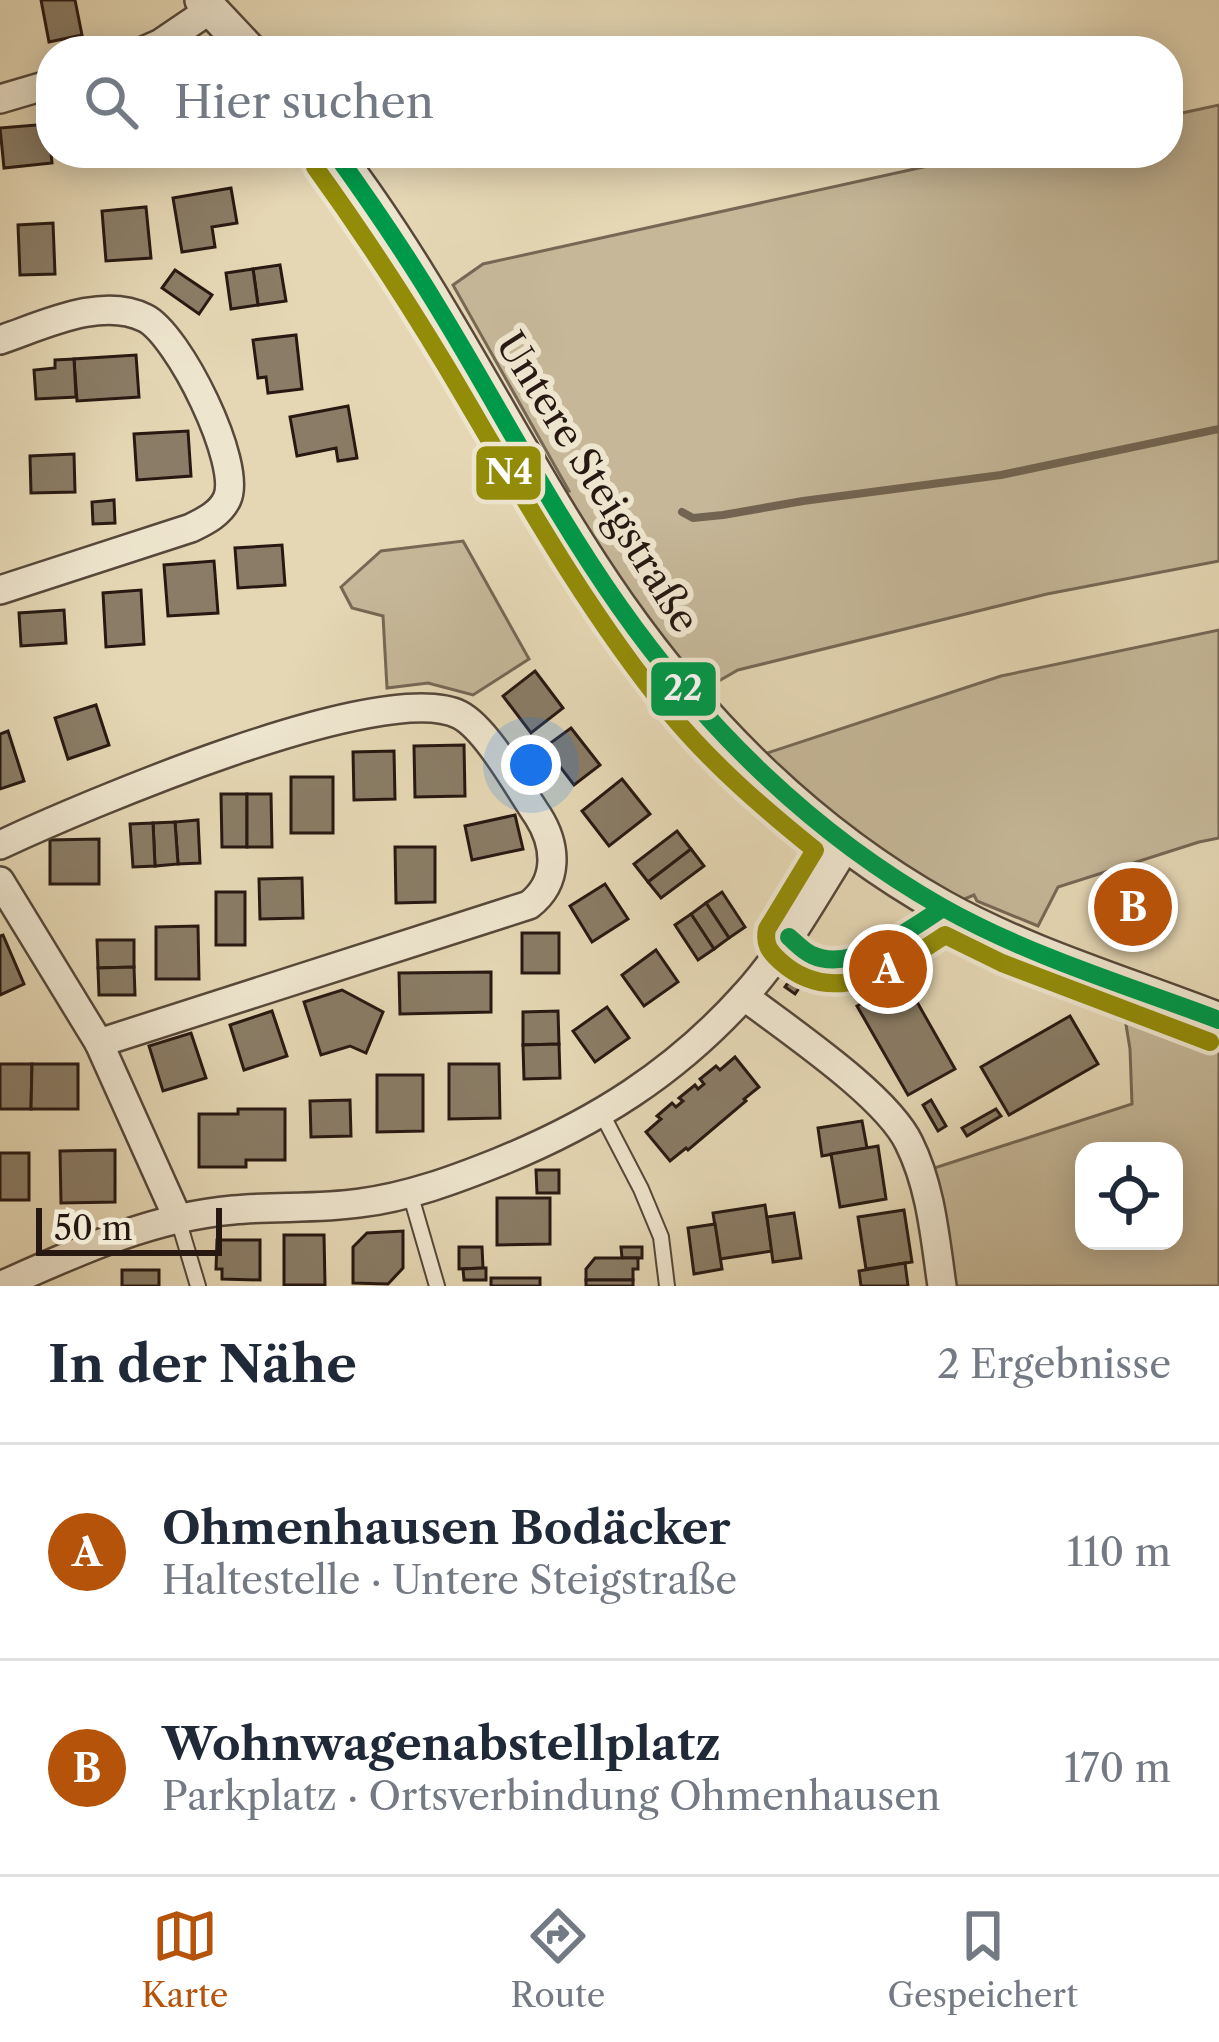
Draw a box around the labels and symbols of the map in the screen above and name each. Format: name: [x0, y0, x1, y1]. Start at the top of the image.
street label: Untere Steigstraße: [486, 323, 710, 641]
line badge: N4: [474, 444, 543, 502]
text: N4: [485, 452, 533, 493]
line badge: 22: [649, 660, 718, 718]
text: 22: [664, 668, 702, 709]
your location: [501, 735, 561, 795]
pin: B: [1094, 862, 1172, 952]
pin: A: [849, 924, 927, 1014]
scale bar: [36, 1202, 222, 1255]

